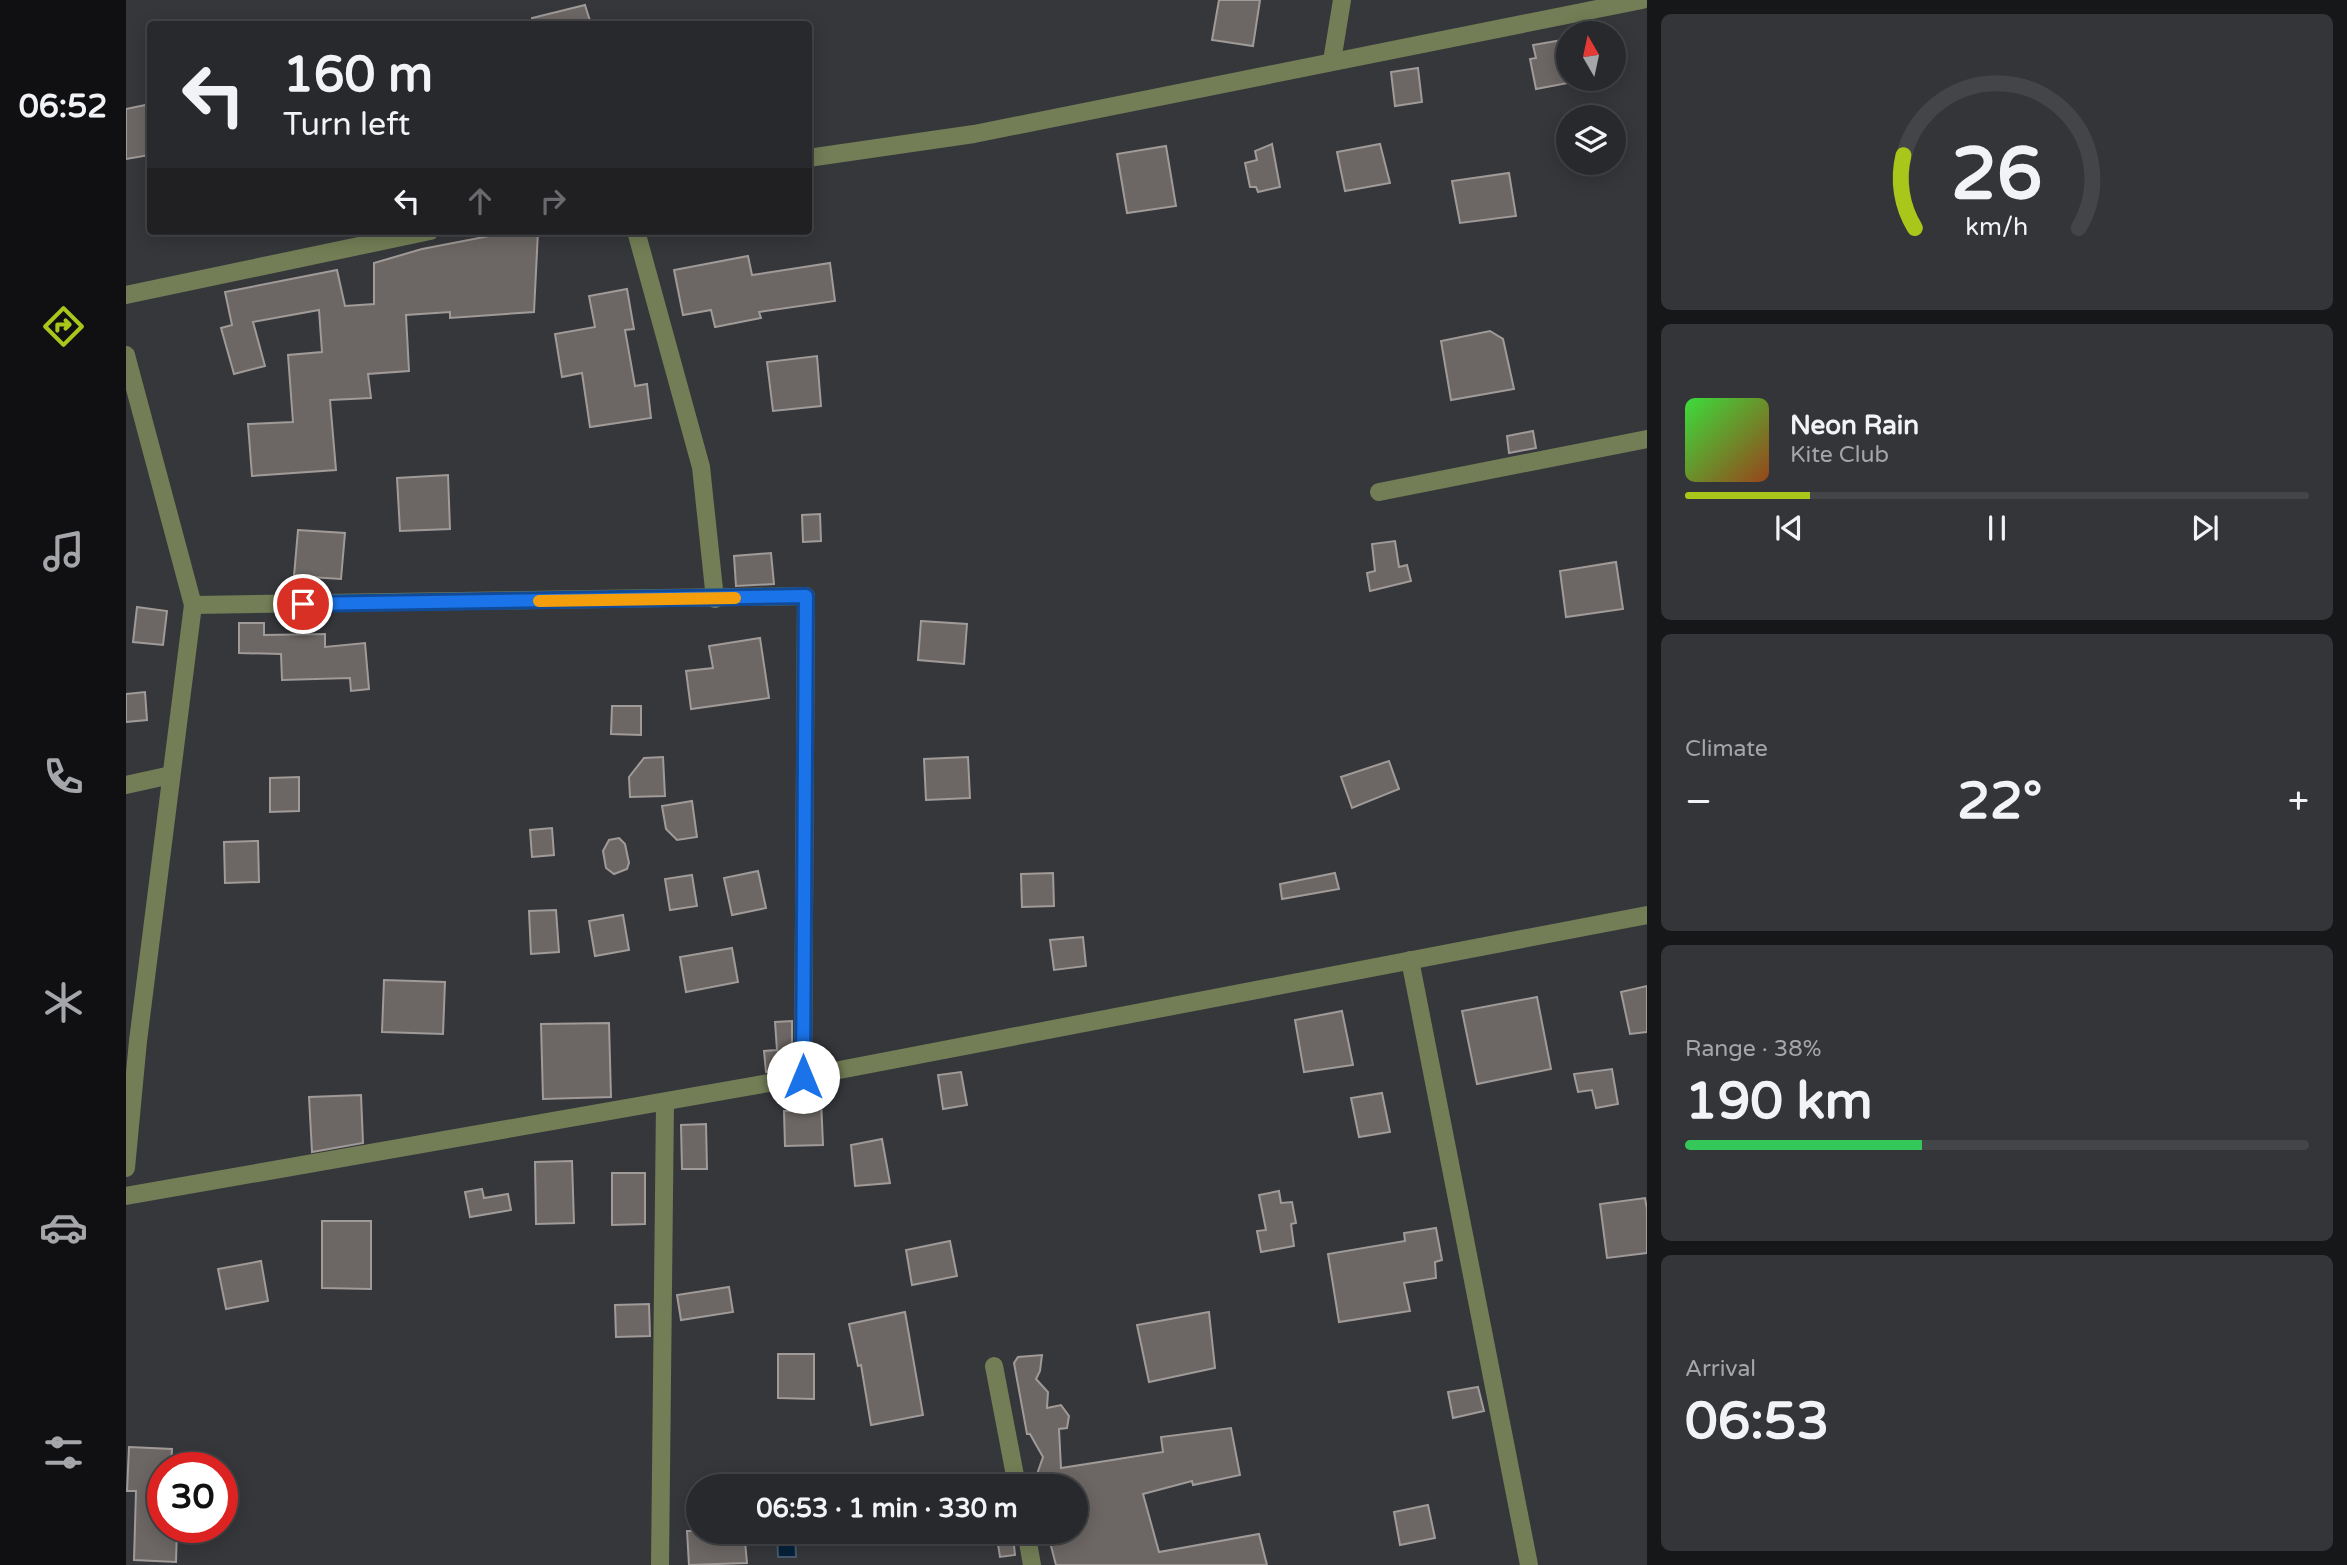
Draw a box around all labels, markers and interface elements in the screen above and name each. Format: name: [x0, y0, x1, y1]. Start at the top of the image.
north arrow: [1556, 21, 1626, 91]
map controls: [1556, 21, 1626, 175]
text: 160 m: [283, 46, 433, 105]
icon: left: [168, 49, 259, 140]
text: 06:52: [19, 88, 107, 126]
button: layers: [1556, 105, 1626, 175]
text: Turn left: [283, 106, 410, 144]
text: 26: [1951, 131, 2043, 219]
icon: left: [388, 182, 426, 220]
icon: ahead: [461, 182, 499, 220]
icon: right: [534, 182, 572, 220]
text: km/h: [1966, 212, 2028, 242]
icon: directions: [39, 302, 88, 351]
text: Neon Rain: [1790, 410, 1919, 441]
text: Kite Club: [1790, 441, 1889, 469]
icon: previous: [1770, 509, 1808, 547]
icon: pause: [1978, 509, 2016, 547]
icon: next: [2186, 509, 2224, 547]
icon: music: [39, 527, 88, 576]
pin: [273, 574, 333, 634]
icon: arrive: [284, 585, 322, 623]
text: Climate: [1685, 735, 1768, 763]
icon: phone: [39, 752, 88, 801]
text: 22°: [1957, 770, 2042, 833]
text: −: [1685, 779, 1712, 825]
text: +: [2288, 779, 2309, 825]
icon: climate: [39, 978, 88, 1027]
text: Range · 38%: [1685, 1035, 1821, 1063]
position arrow: [766, 1040, 840, 1114]
text: 190 km: [1685, 1070, 1873, 1133]
icon: car: [39, 1203, 88, 1252]
text: Arrival: [1685, 1355, 1756, 1383]
text: 06:53: [1685, 1390, 1829, 1453]
icon: filters: [39, 1428, 88, 1477]
speed limit sign: 30: [147, 1452, 238, 1543]
text: 06:53 · 1 min · 330 m: [756, 1493, 1018, 1524]

